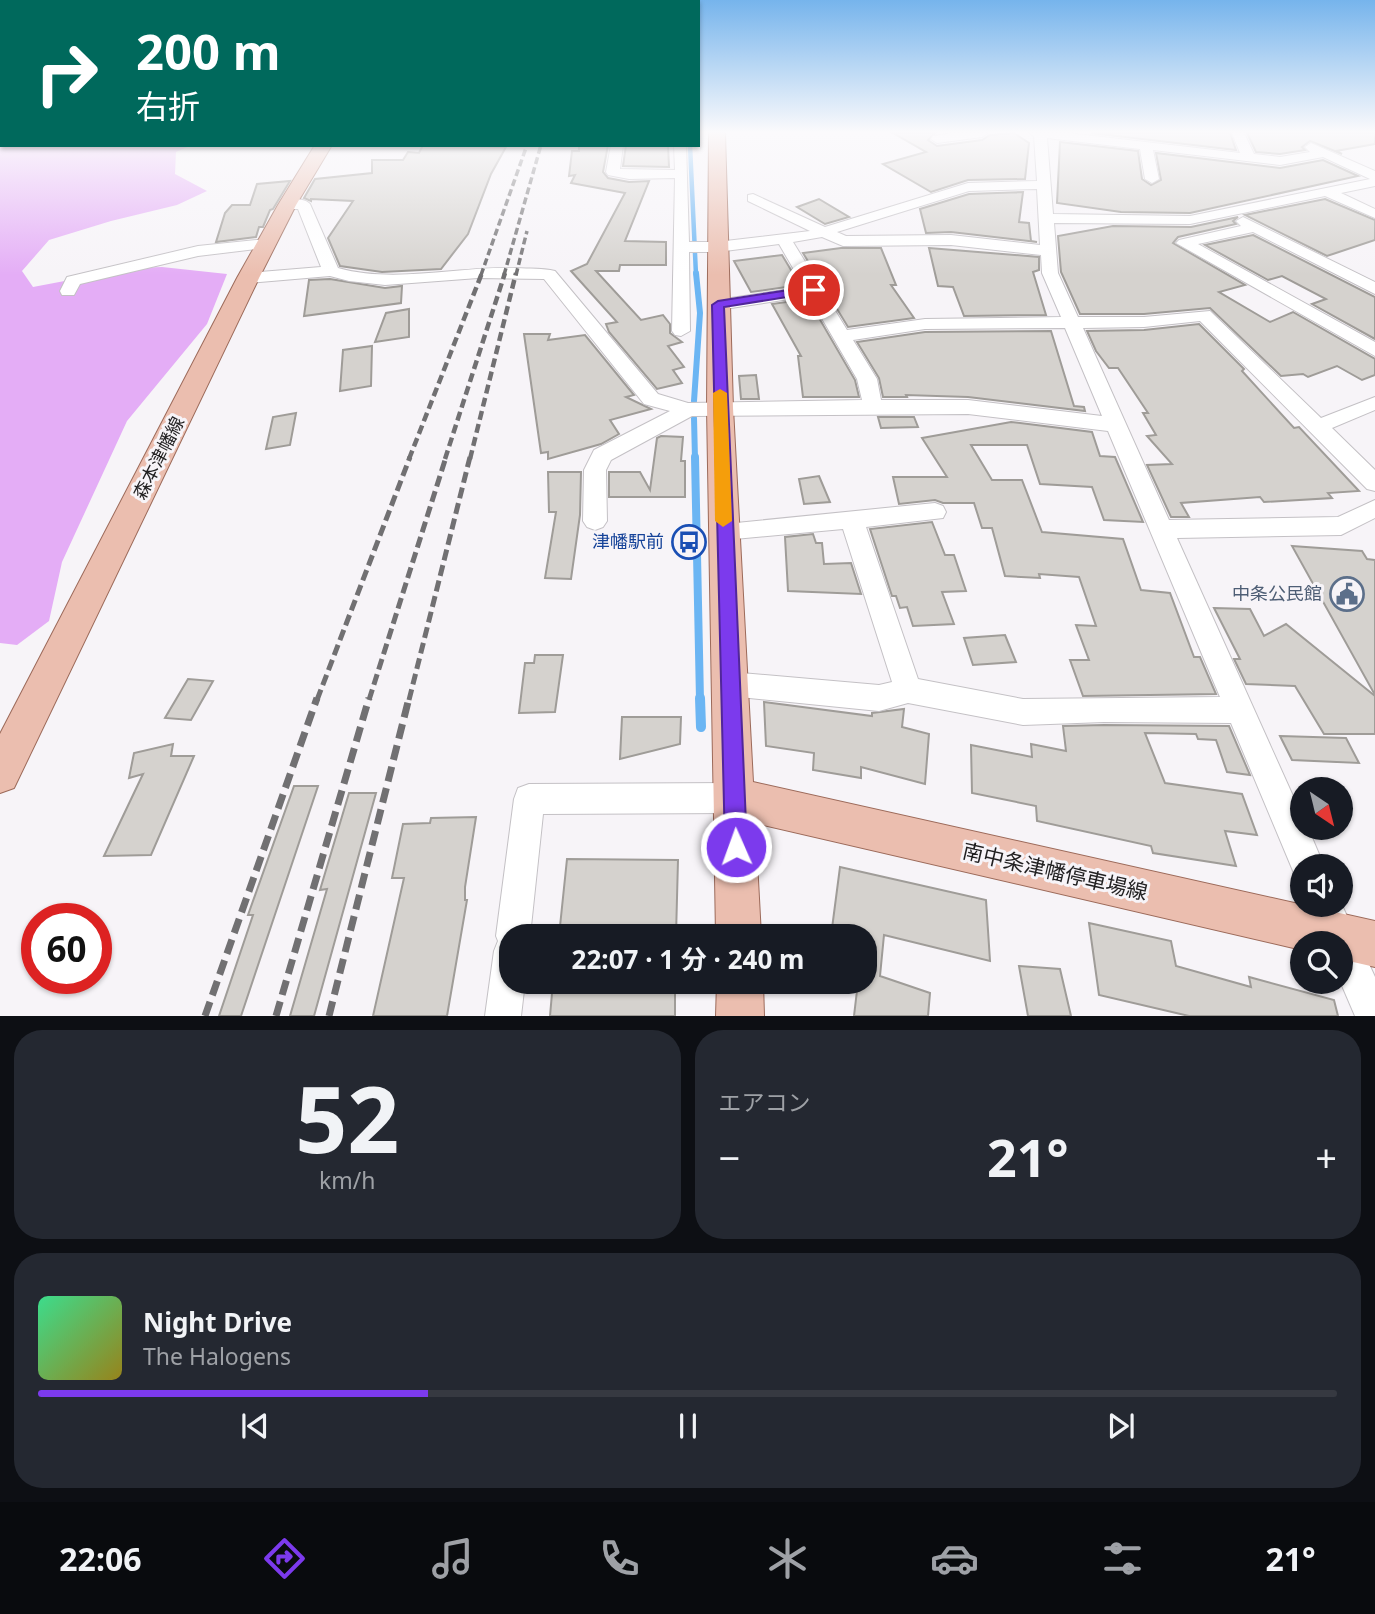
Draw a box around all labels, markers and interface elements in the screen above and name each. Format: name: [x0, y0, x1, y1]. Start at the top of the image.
text: 200 m: [136, 18, 281, 84]
icon: right: [21, 28, 112, 119]
text: 右折: [136, 84, 200, 127]
pin: [784, 260, 844, 320]
icon: arrive: [795, 271, 833, 309]
street label: 森本津幡線: [127, 412, 189, 503]
bus stop icon: 津幡駅前: [670, 523, 708, 561]
place label: 津幡駅前: [592, 529, 664, 553]
public building icon: 中条公民館: [1328, 575, 1366, 613]
place label: 中条公民館: [1232, 581, 1322, 605]
north arrow: [1290, 777, 1353, 840]
map controls: [1290, 777, 1353, 994]
position arrow: [699, 810, 773, 884]
street label: 南中条津幡停車場線: [960, 836, 1150, 906]
button: sound: [1290, 854, 1353, 917]
speed limit sign: 60: [21, 903, 112, 994]
button: search: [1290, 931, 1353, 994]
text: 22:07 · 1 分 · 240 m: [572, 941, 804, 977]
text: 52: [295, 1056, 399, 1180]
text: エアコン: [719, 1086, 811, 1118]
text: 21°: [987, 1121, 1069, 1192]
text: −: [719, 1131, 740, 1183]
text: +: [1315, 1131, 1337, 1183]
text: km/h: [319, 1164, 376, 1196]
text: Night Drive: [143, 1304, 292, 1340]
text: The Halogens: [143, 1340, 291, 1372]
icon: previous: [236, 1407, 274, 1445]
icon: pause: [669, 1407, 707, 1445]
icon: next: [1102, 1407, 1140, 1445]
icon: directions: [260, 1534, 309, 1583]
icon: music: [428, 1534, 477, 1583]
icon: phone: [595, 1534, 644, 1583]
icon: climate: [763, 1534, 812, 1583]
icon: car: [930, 1534, 979, 1583]
icon: filters: [1098, 1534, 1147, 1583]
text: 22:06: [59, 1537, 142, 1580]
text: 21°: [1265, 1537, 1316, 1580]

